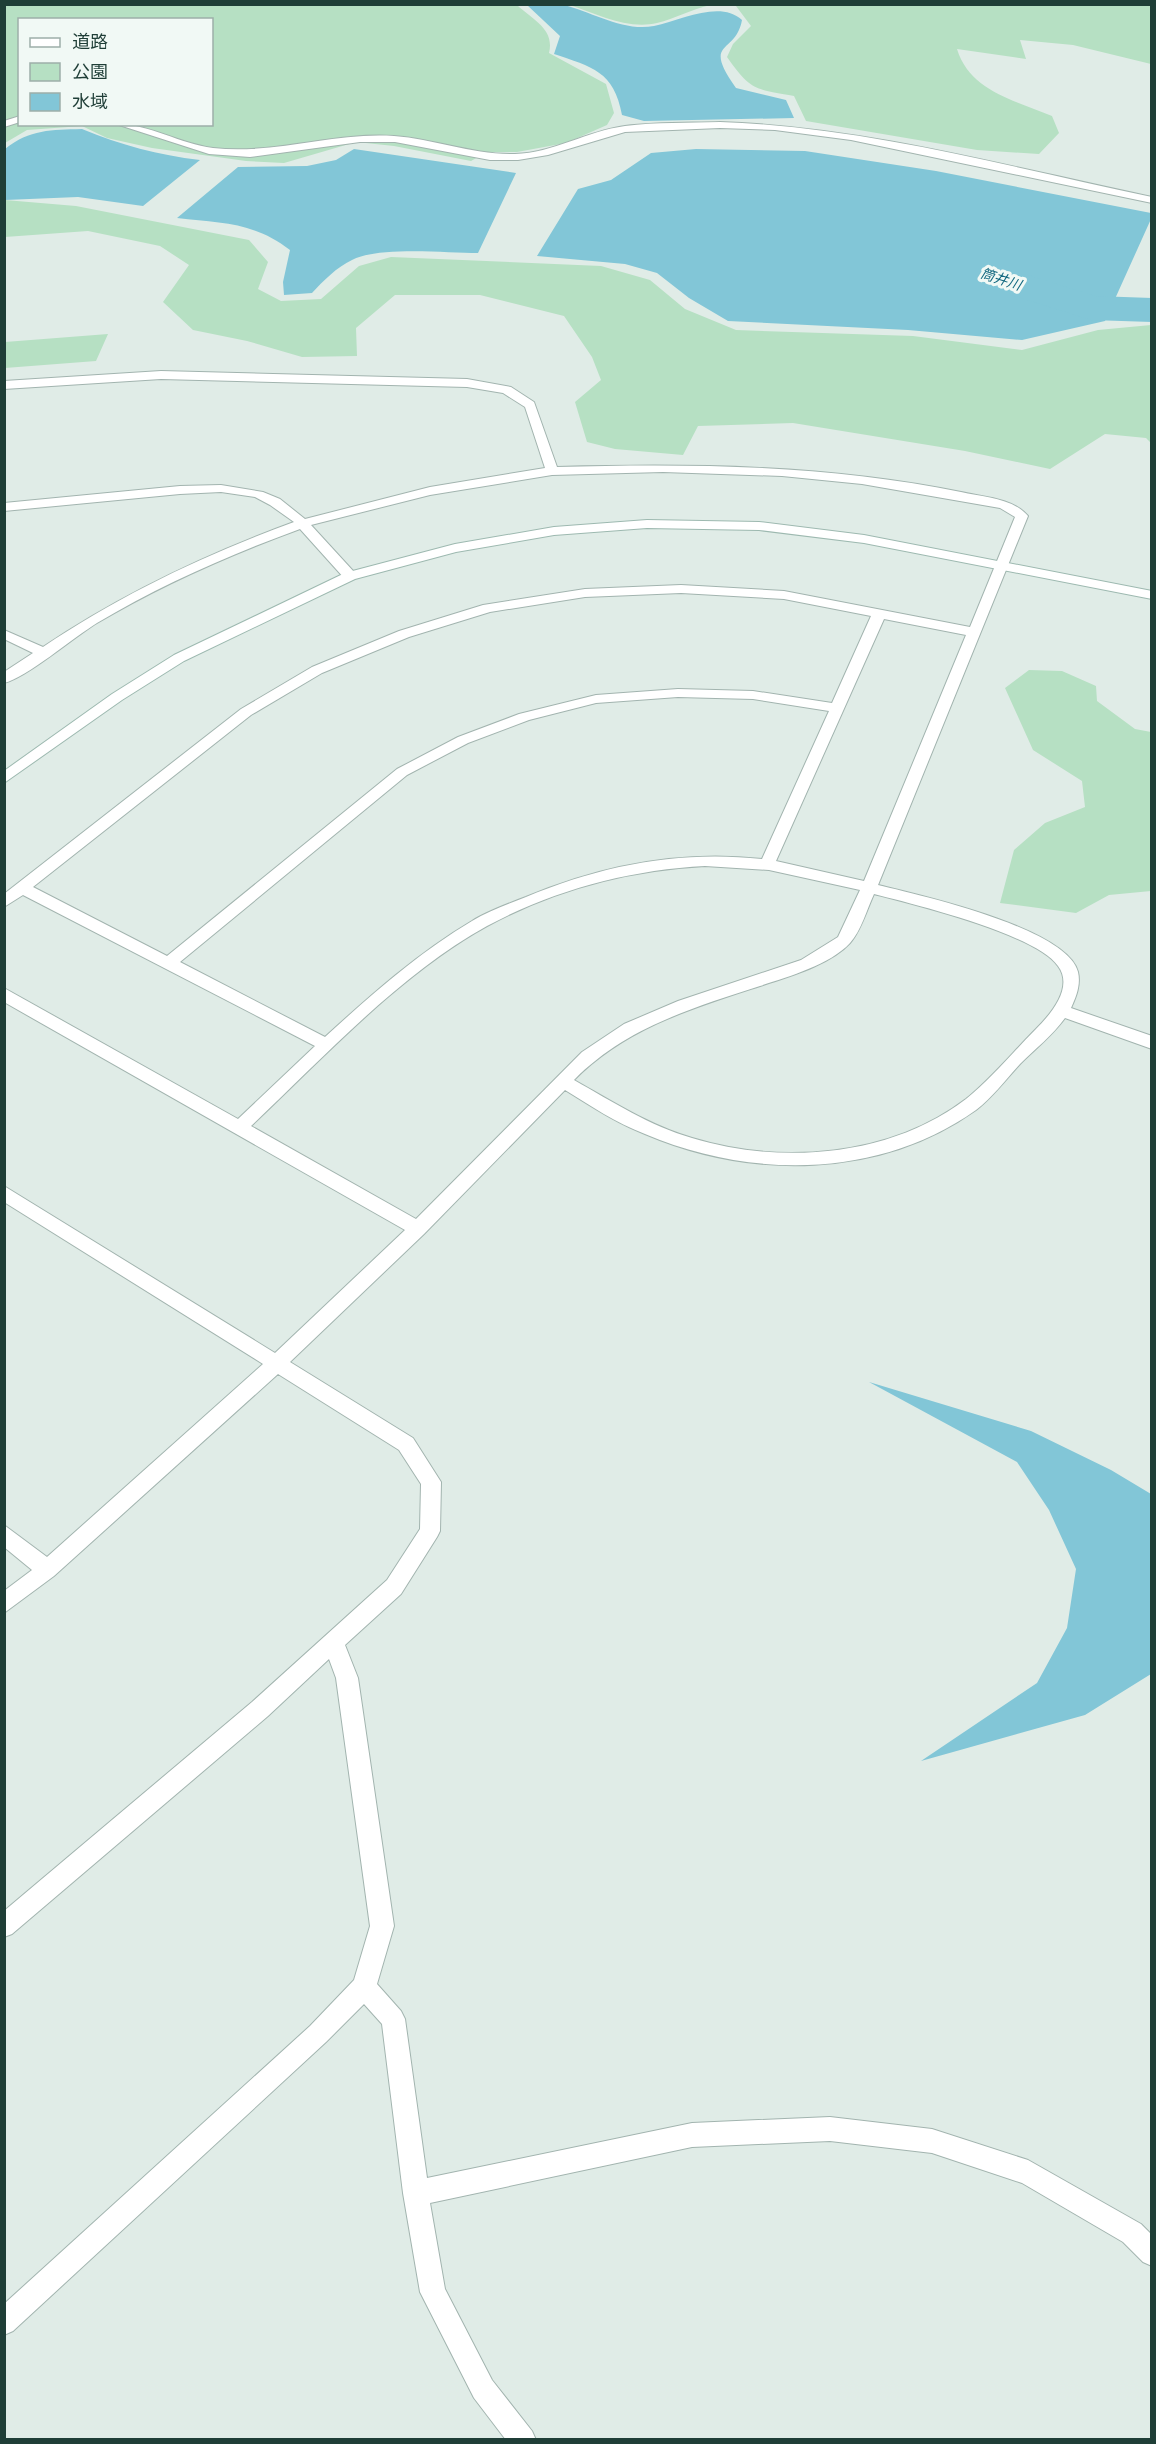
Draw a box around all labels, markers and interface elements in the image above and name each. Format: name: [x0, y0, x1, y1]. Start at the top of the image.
legend: [18, 18, 213, 126]
text: 道路: [72, 31, 108, 53]
text: 公園: [72, 61, 108, 83]
text: 水域: [72, 91, 108, 113]
water label: 筒井川: [978, 265, 1025, 295]

